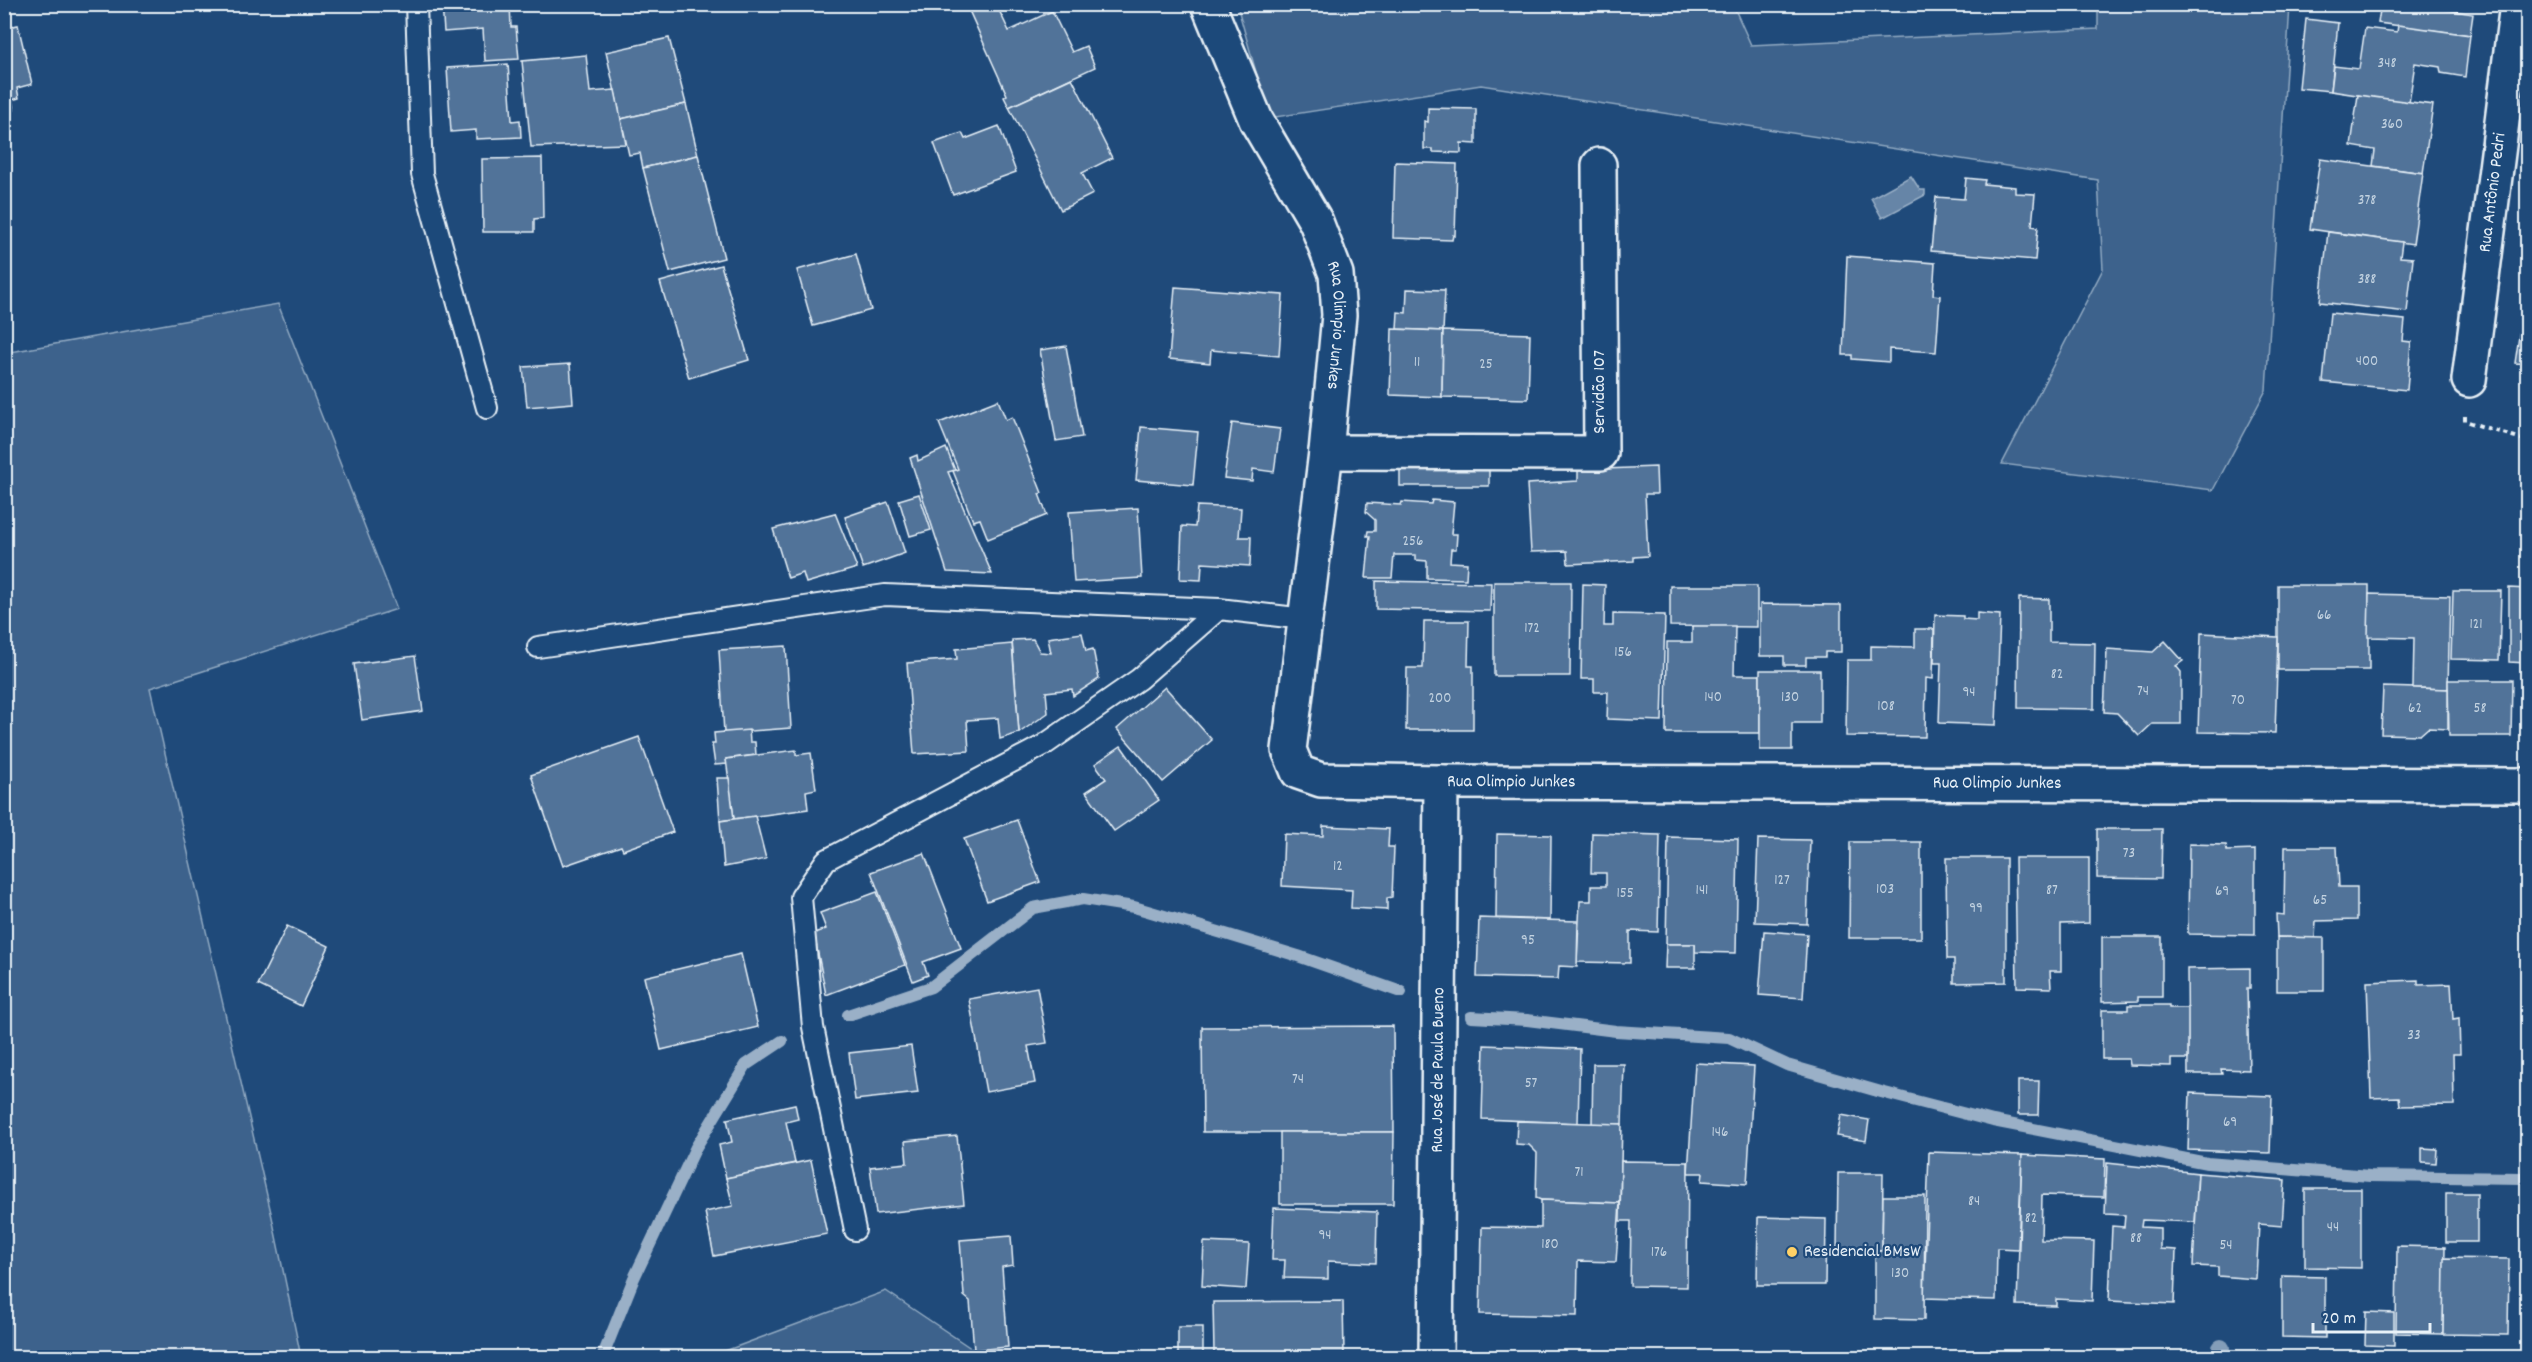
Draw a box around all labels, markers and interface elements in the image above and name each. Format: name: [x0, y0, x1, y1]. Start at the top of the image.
house number: 348: [2378, 53, 2396, 75]
house number: 360: [2381, 114, 2403, 136]
street label: Rua Antônio Pedri: [2473, 131, 2513, 254]
house number: 378: [2358, 190, 2376, 212]
street label: Rua Olimpio Junkes: [1320, 257, 1352, 391]
house number: 388: [2358, 269, 2376, 291]
street label: Servidão 107: [1588, 350, 1613, 434]
house number: 400: [2356, 351, 2378, 373]
house number: 11: [1414, 352, 1420, 374]
house number: 25: [1479, 354, 1493, 376]
house number: 256: [1403, 531, 1423, 553]
house number: 66: [2317, 605, 2331, 627]
house number: 121: [2469, 614, 2483, 636]
house number: 172: [1524, 618, 1540, 640]
house number: 156: [1614, 642, 1632, 664]
house number: 82: [2051, 664, 2063, 686]
house number: 74: [2137, 681, 2149, 703]
house number: 94: [1962, 682, 1976, 704]
house number: 140: [1704, 687, 1722, 709]
house number: 130: [1781, 687, 1799, 709]
house number: 200: [1429, 688, 1451, 710]
house number: 70: [2231, 690, 2245, 712]
house number: 108: [1877, 696, 1895, 718]
house number: 62: [2408, 698, 2422, 720]
house number: 58: [2474, 698, 2486, 720]
street label: Rua Olimpio Junkes: [1447, 770, 1576, 795]
street label: Rua Olimpio Junkes: [1933, 771, 2062, 796]
house number: 73: [2123, 843, 2135, 865]
house number: 12: [1333, 856, 1343, 878]
house number: 127: [1774, 870, 1790, 892]
house number: 103: [1876, 879, 1894, 901]
house number: 141: [1696, 880, 1708, 902]
house number: 87: [2046, 880, 2058, 902]
house number: 69: [2215, 881, 2229, 903]
house number: 155: [1616, 883, 1634, 905]
house number: 65: [2313, 890, 2327, 912]
house number: 99: [1969, 898, 1983, 920]
house number: 95: [1521, 930, 1535, 952]
street label: Rua José de Paula Bueno: [1425, 987, 1452, 1153]
house number: 33: [2407, 1025, 2421, 1047]
house number: 74: [1292, 1069, 1304, 1091]
house number: 57: [1525, 1073, 1538, 1095]
house number: 69: [2223, 1112, 2237, 1134]
house number: 146: [1712, 1122, 1728, 1144]
house number: 71: [1574, 1162, 1584, 1184]
house number: 84: [1968, 1191, 1980, 1213]
house number: 82: [2025, 1208, 2037, 1230]
house number: 44: [2327, 1217, 2339, 1239]
house number: 94: [1318, 1225, 1332, 1247]
house number: 88: [2130, 1228, 2142, 1250]
house number: 180: [1541, 1234, 1559, 1256]
house number: 54: [2219, 1235, 2233, 1257]
place label: Residencial BMsW: [1804, 1240, 1921, 1265]
house number: 176: [1651, 1242, 1667, 1264]
marker: Residencial BMsW: [1785, 1245, 1799, 1259]
house number: 130: [1891, 1263, 1909, 1285]
scale bar: [2313, 1296, 2430, 1334]
text: 20 m: [2322, 1307, 2356, 1332]

